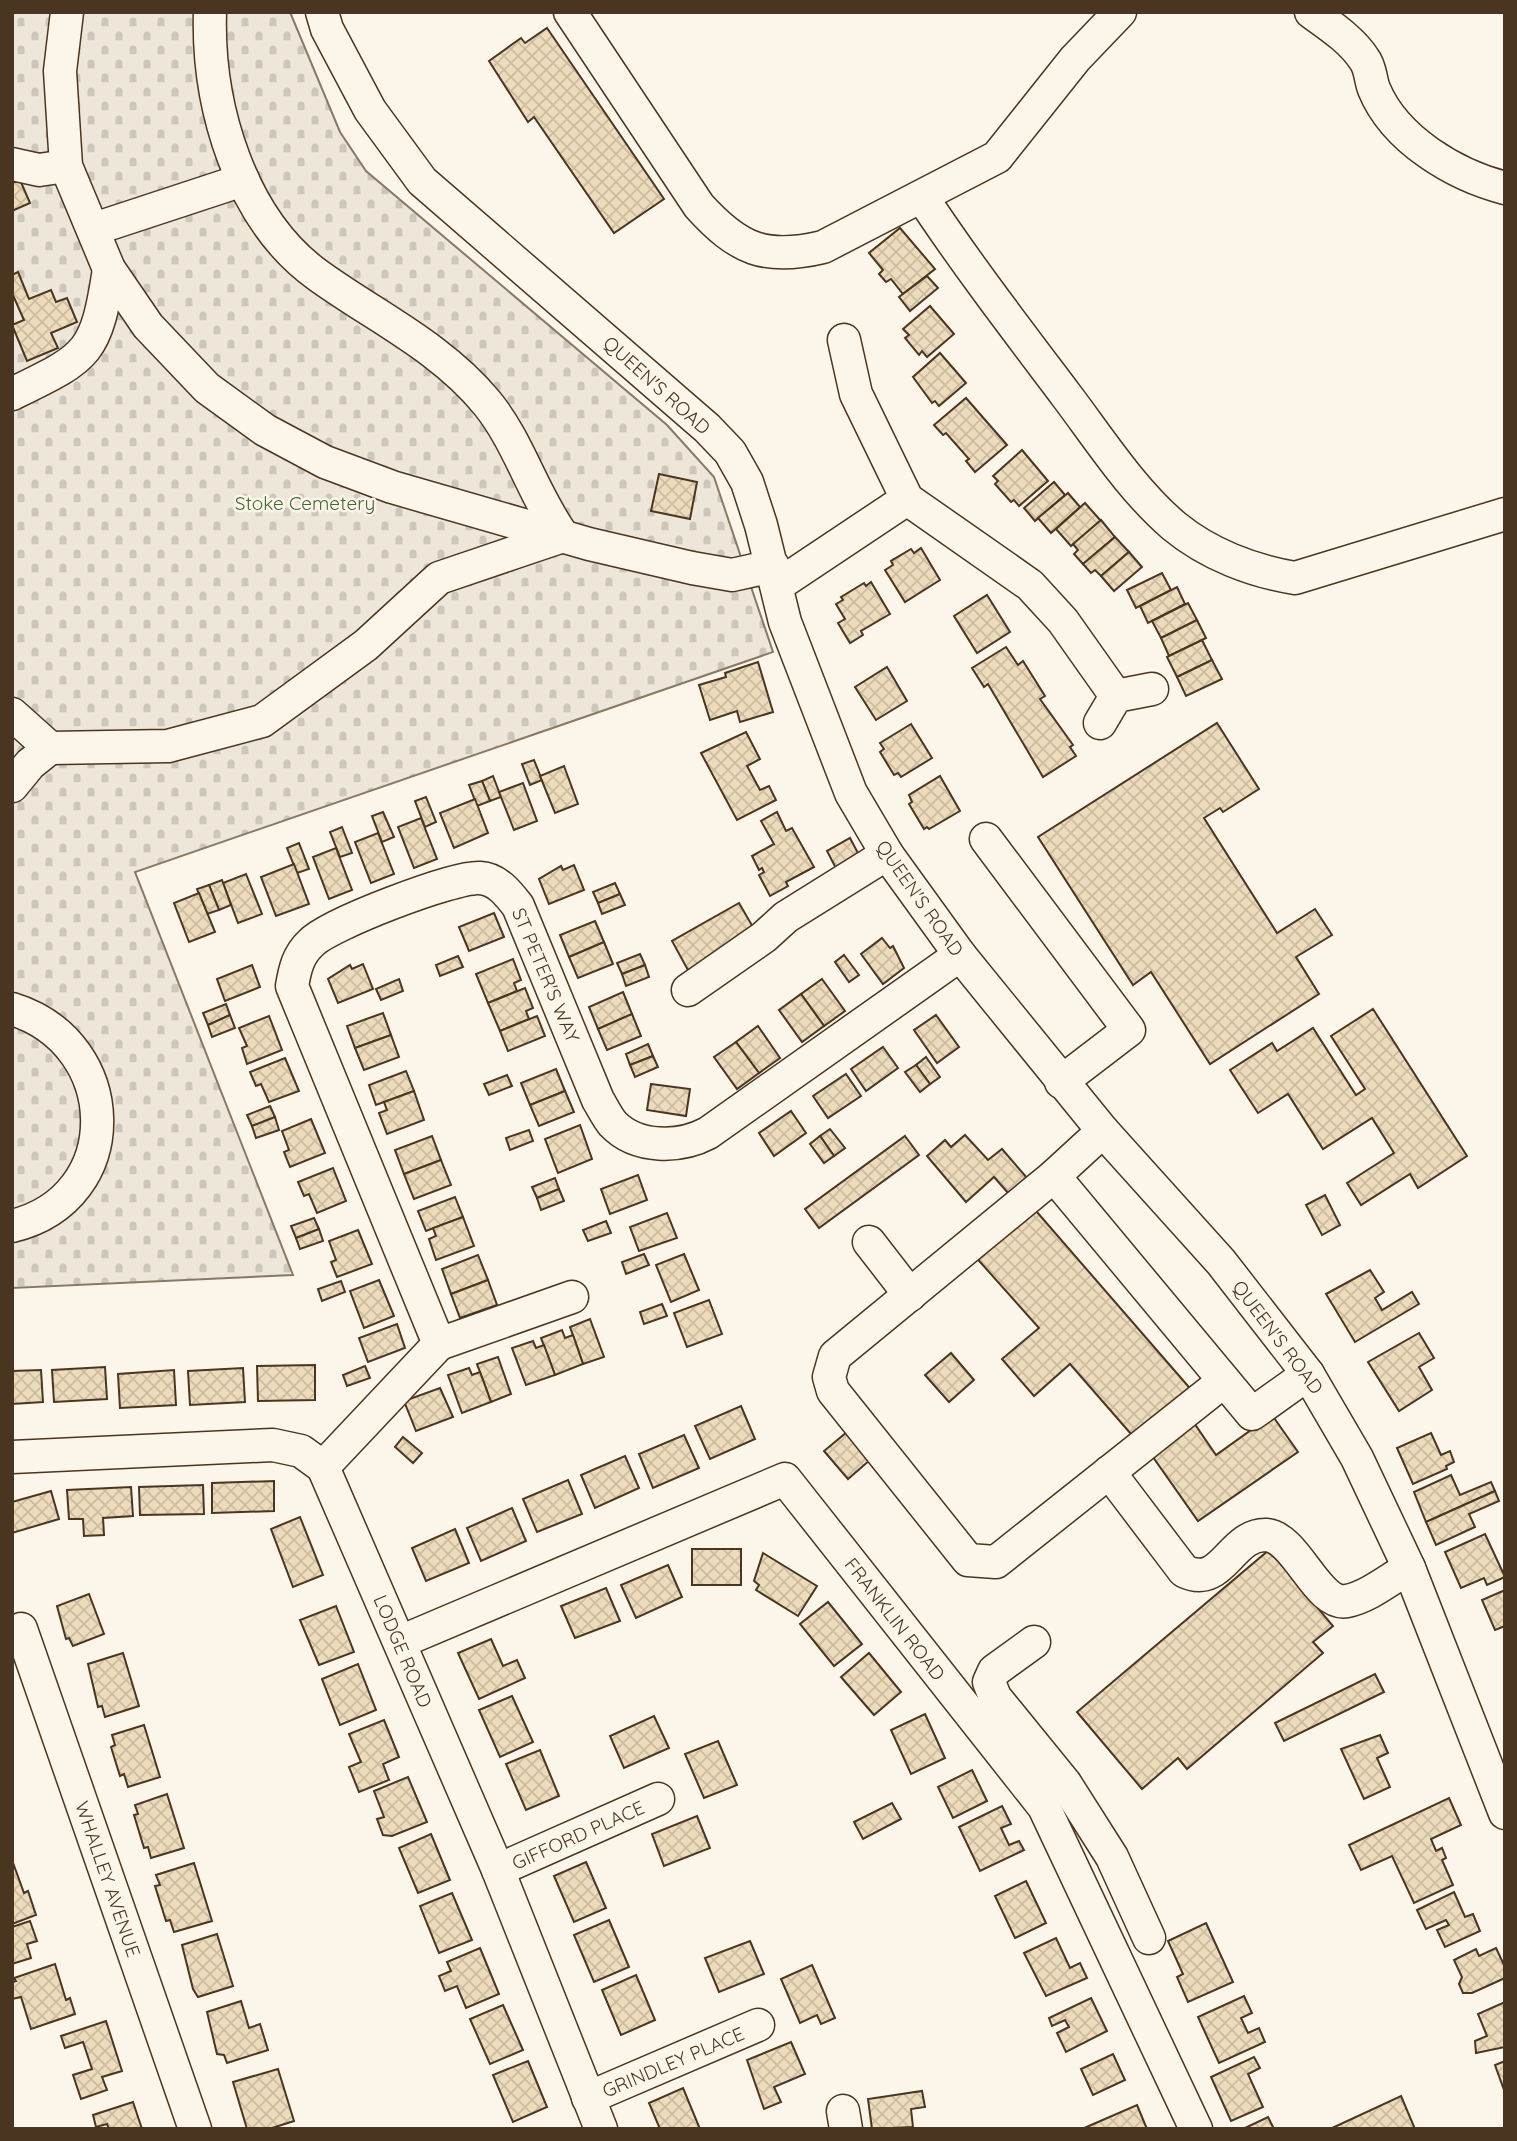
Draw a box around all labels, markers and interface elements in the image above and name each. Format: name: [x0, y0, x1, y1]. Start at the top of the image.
street label: QUEEN'S ROAD: [598, 331, 716, 439]
park label: Stoke Cemetery: [235, 491, 375, 515]
street label: QUEEN'S ROAD: [871, 835, 969, 961]
street label: ST PETER'S WAY: [507, 904, 585, 1046]
street label: QUEEN'S ROAD: [1227, 1275, 1329, 1399]
street label: FRANKLIN ROAD: [840, 1553, 950, 1685]
street label: LODGE ROAD: [368, 1591, 438, 1711]
street label: GIFFORD PLACE: [508, 1795, 648, 1875]
street label: WHALLEY AVENUE: [70, 1798, 146, 1960]
street label: GRINDLEY PLACE: [598, 2021, 748, 2103]

